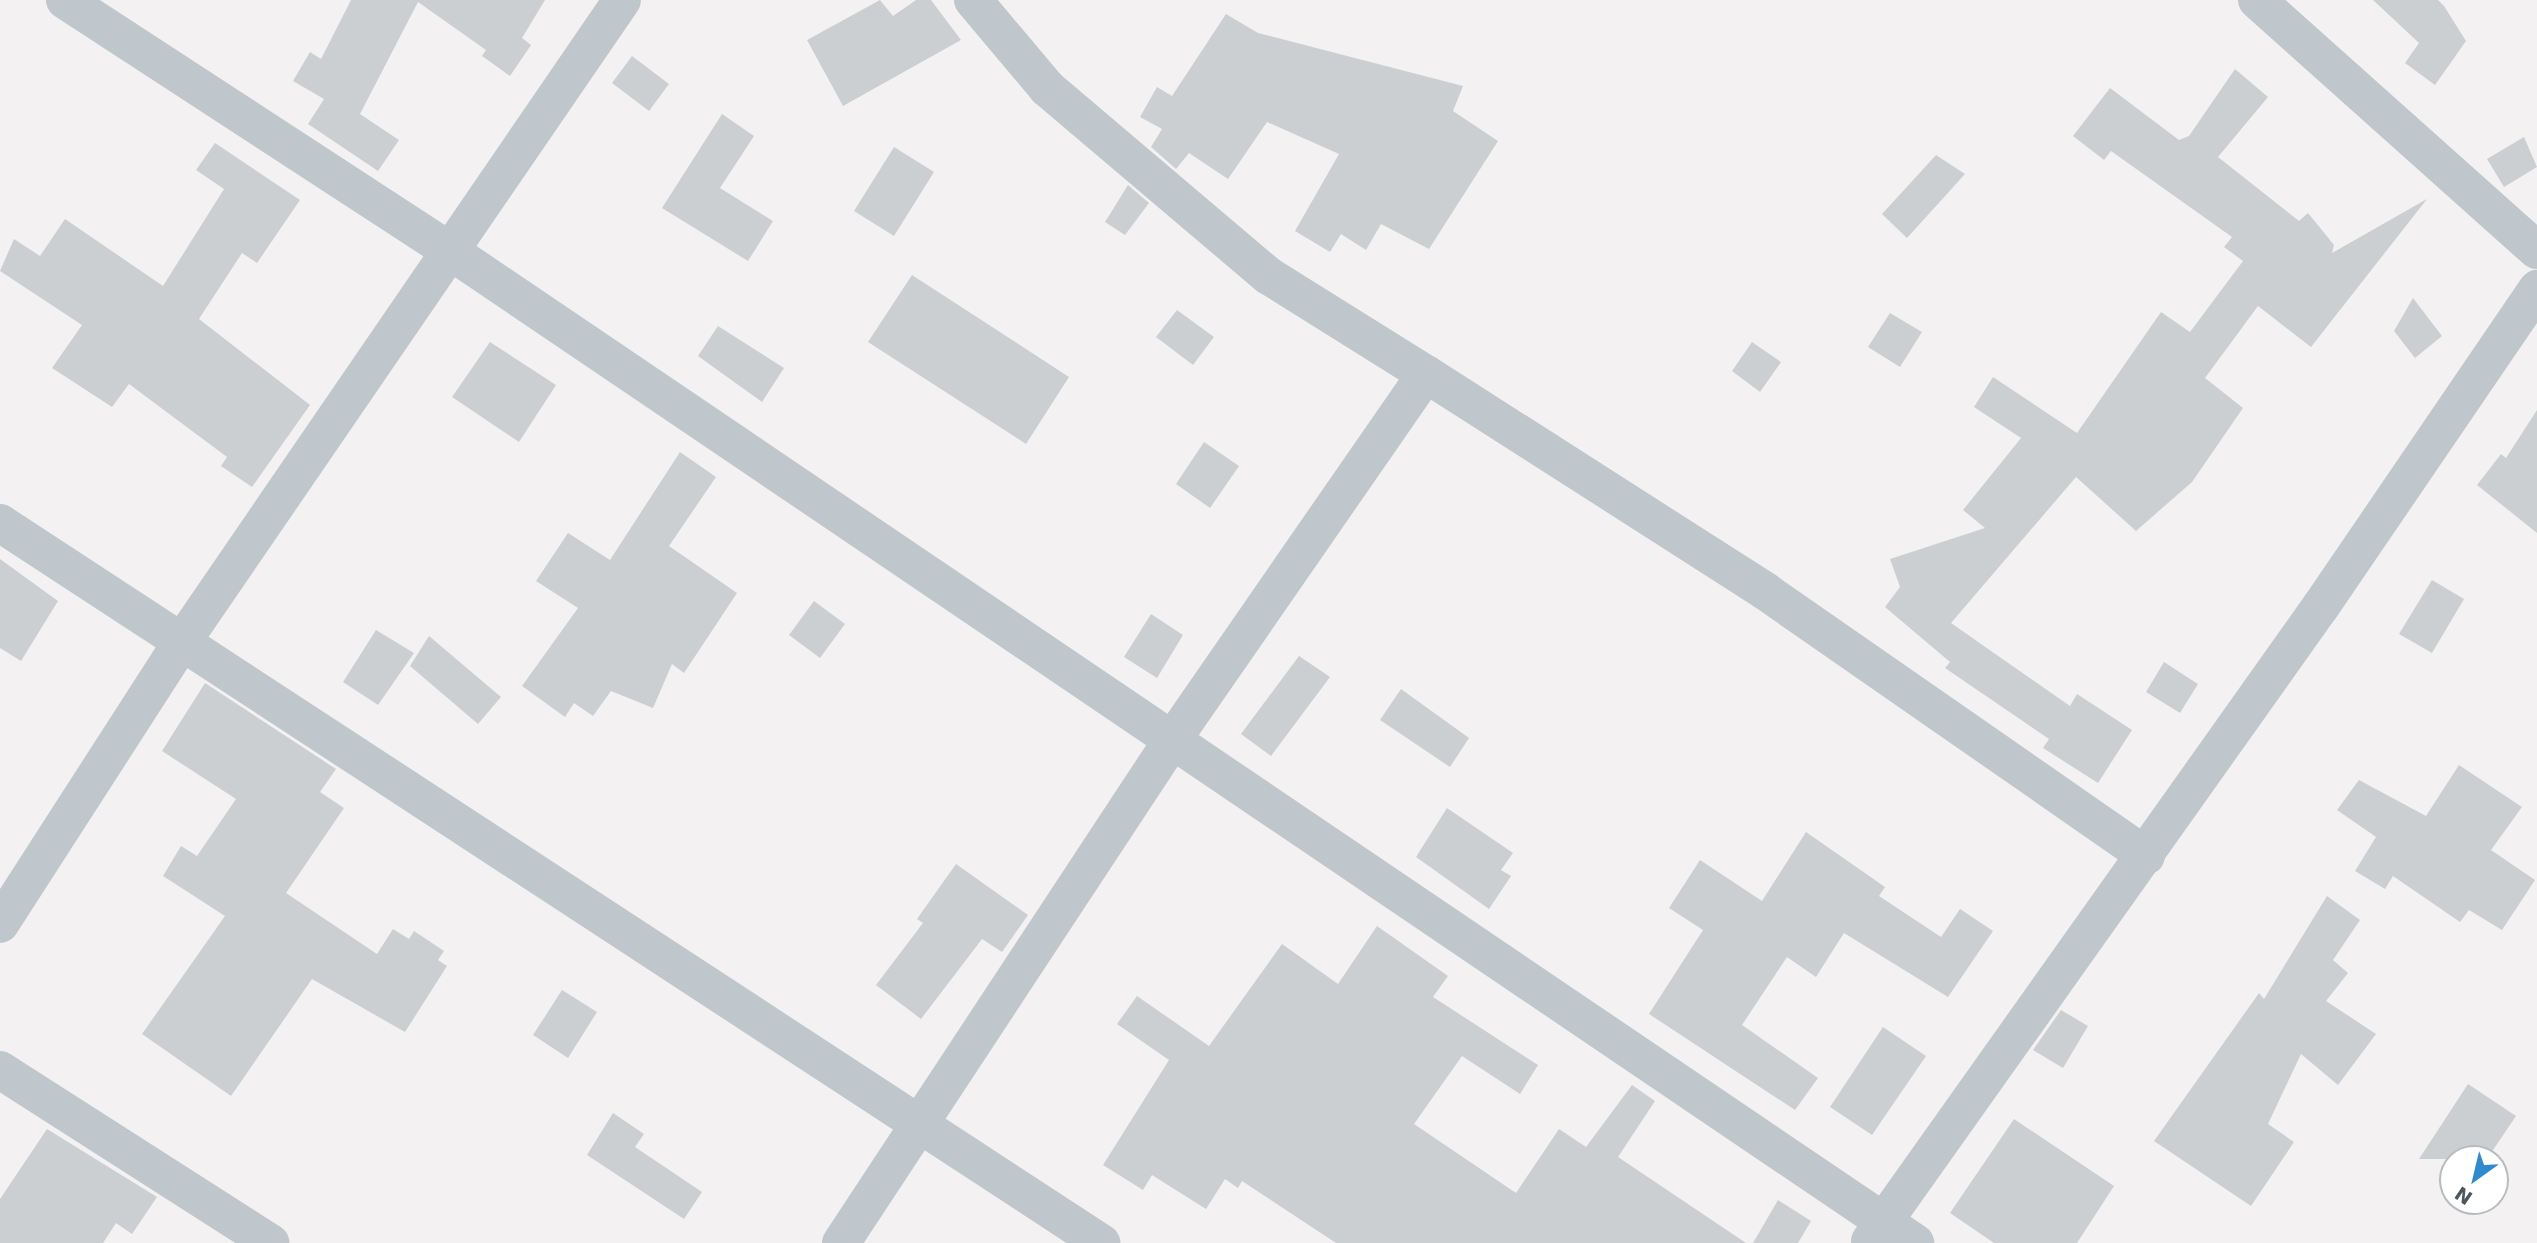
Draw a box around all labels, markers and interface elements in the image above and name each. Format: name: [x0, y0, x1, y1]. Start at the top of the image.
north arrow: [2439, 1145, 2509, 1215]
text: N: [2451, 1182, 2476, 1209]

